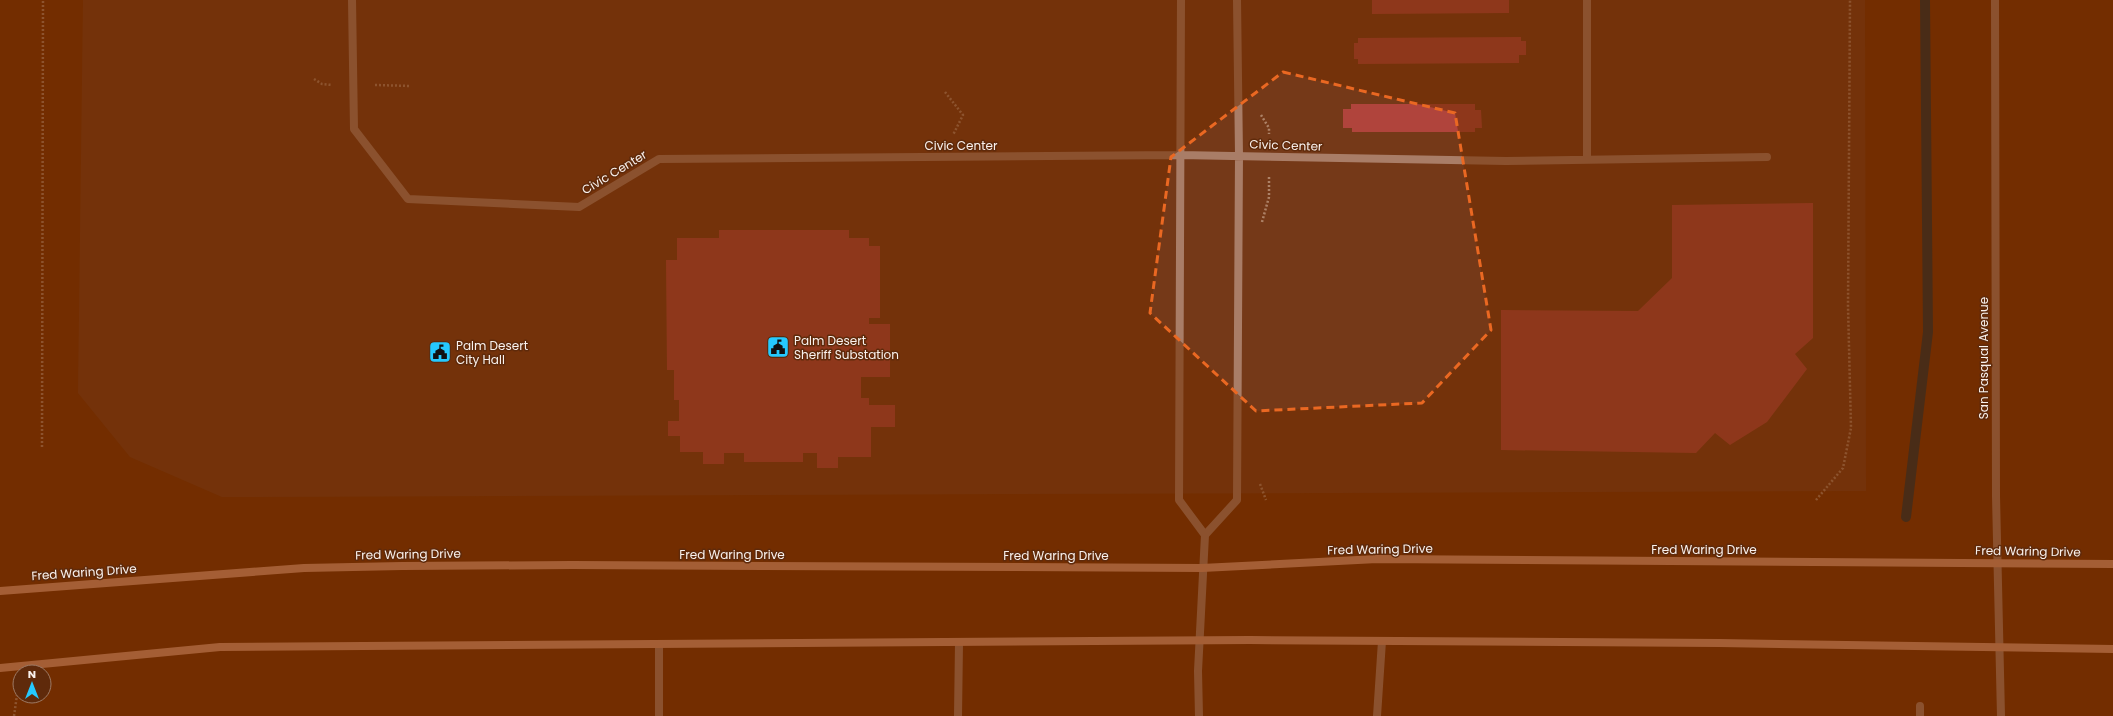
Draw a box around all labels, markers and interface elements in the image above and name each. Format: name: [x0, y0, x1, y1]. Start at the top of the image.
street label: Civic Center: [1249, 135, 1323, 155]
street label: Civic Center: [924, 137, 998, 154]
street label: Civic Center: [578, 146, 650, 198]
street label: San Pasqual Avenue: [1975, 297, 1992, 419]
place label: Palm Desert Sheriff Substation: [794, 332, 899, 363]
public building icon: Palm Desert Sheriff Substation: [765, 334, 791, 360]
place label: Palm Desert City Hall: [456, 337, 528, 368]
public building icon: Palm Desert City Hall: [427, 339, 453, 365]
street label: Fred Waring Drive: [1327, 540, 1433, 558]
street label: Fred Waring Drive: [1651, 541, 1757, 558]
street label: Fred Waring Drive: [1975, 542, 2081, 560]
street label: Fred Waring Drive: [355, 545, 461, 563]
street label: Fred Waring Drive: [679, 546, 785, 563]
street label: Fred Waring Drive: [1003, 547, 1109, 564]
street label: Fred Waring Drive: [31, 560, 137, 584]
north arrow: [12, 664, 52, 704]
text: N: [28, 666, 36, 682]

